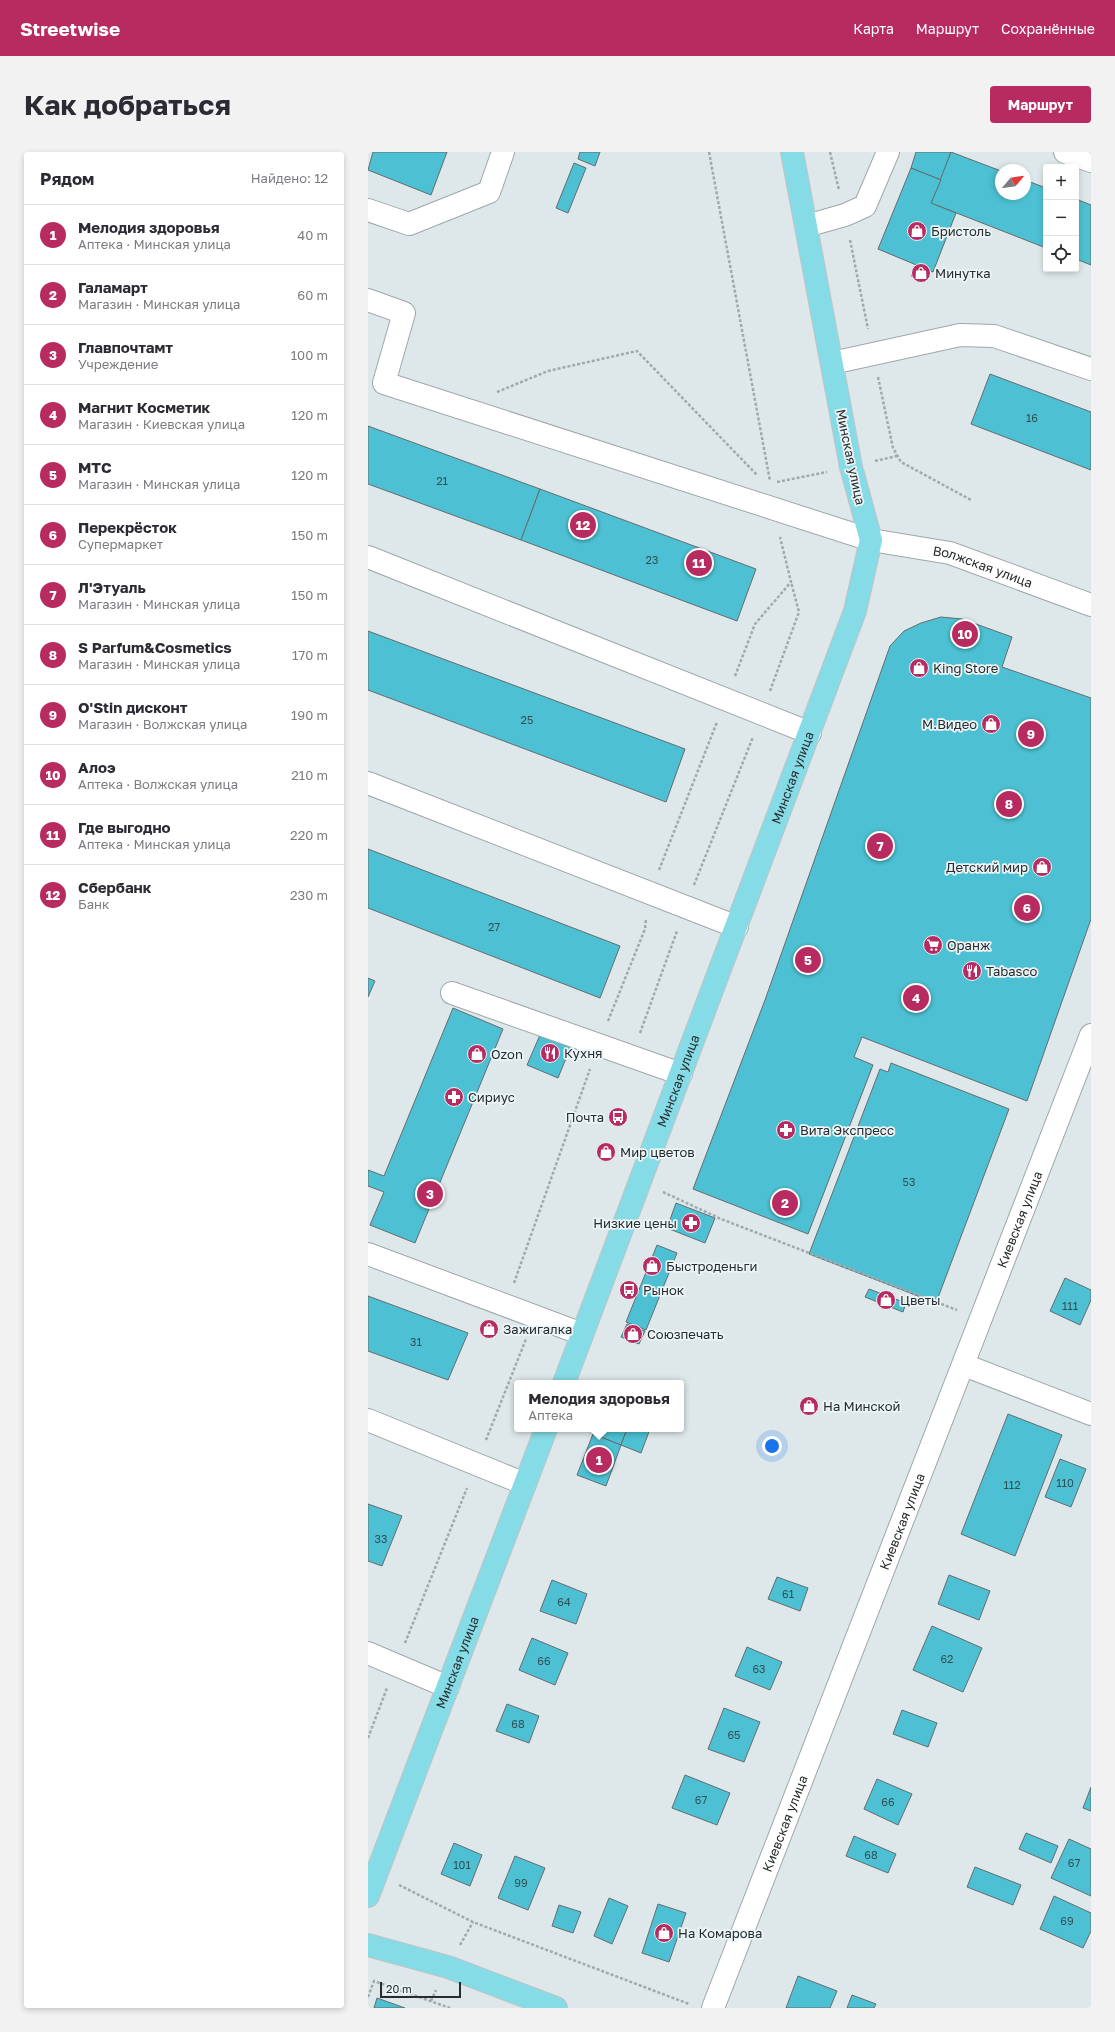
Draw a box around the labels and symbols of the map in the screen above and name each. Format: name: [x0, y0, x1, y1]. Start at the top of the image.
north arrow: [995, 164, 1031, 200]
shop icon: Бристоль: [906, 220, 928, 242]
place label: Бристоль: [931, 223, 991, 239]
shop icon: Минутка: [910, 262, 932, 284]
place label: Минутка: [935, 265, 991, 281]
street label: Минская улица: [833, 408, 869, 506]
house number: 16: [1026, 411, 1038, 424]
house number: 21: [436, 474, 448, 487]
pin: 12: [570, 510, 596, 540]
street label: Волжская улица: [932, 542, 1035, 591]
pin: 11: [686, 548, 712, 578]
house number: 23: [646, 553, 658, 566]
pin: 10: [952, 619, 978, 649]
shop icon: King Store: [908, 657, 930, 679]
place label: King Store: [933, 660, 998, 676]
house number: 25: [521, 713, 533, 726]
shop icon: М.Видео: [980, 713, 1002, 735]
place label: М.Видео: [922, 716, 977, 732]
pin: 9: [1018, 719, 1044, 749]
street label: Минская улица: [767, 729, 817, 826]
pin: 8: [996, 789, 1022, 819]
pin: 7: [867, 831, 893, 861]
shop icon: Детский мир: [1031, 856, 1053, 878]
place label: Детский мир: [946, 859, 1028, 875]
pin: 6: [1014, 893, 1040, 923]
house number: 27: [488, 920, 500, 933]
supermarket icon: Оранж: [922, 934, 944, 956]
place label: Оранж: [947, 937, 991, 953]
pin: 5: [795, 945, 821, 975]
restaurant icon: Tabasco: [961, 960, 983, 982]
place label: Tabasco: [986, 963, 1038, 979]
pin: 4: [903, 983, 929, 1013]
street label: Минская улица: [653, 1032, 703, 1129]
restaurant icon: Кухня: [539, 1042, 561, 1064]
shop icon: Ozon: [466, 1043, 488, 1065]
place label: Кухня: [564, 1045, 602, 1061]
place label: Ozon: [491, 1046, 523, 1062]
pharmacy icon: Сириус: [443, 1086, 465, 1108]
place label: Сириус: [468, 1089, 515, 1105]
bus stop icon: Почта: [607, 1106, 629, 1128]
place label: Почта: [566, 1109, 604, 1125]
pharmacy icon: Вита Экспресс: [775, 1119, 797, 1141]
place label: Вита Экспресс: [800, 1122, 894, 1138]
shop icon: Мир цветов: [595, 1141, 617, 1163]
place label: Мир цветов: [620, 1144, 695, 1160]
street label: Киевская улица: [993, 1169, 1045, 1270]
house number: 53: [903, 1175, 915, 1188]
pin: 3: [417, 1179, 443, 1209]
pin: 2: [772, 1188, 798, 1218]
pharmacy icon: Низкие цены: [680, 1212, 702, 1234]
place label: Низкие цены: [593, 1215, 677, 1231]
shop icon: Быстроденьги: [641, 1255, 663, 1277]
place label: Быстроденьги: [666, 1258, 757, 1274]
bus stop icon: Рынок: [618, 1279, 640, 1301]
place label: Рынок: [643, 1282, 685, 1298]
shop icon: Цветы: [875, 1289, 897, 1311]
place label: Цветы: [900, 1292, 941, 1308]
house number: 111: [1062, 1299, 1078, 1312]
shop icon: Зажигалка: [478, 1318, 500, 1340]
place label: Зажигалка: [503, 1321, 572, 1337]
shop icon: Союзпечать: [622, 1323, 644, 1345]
place label: Союзпечать: [647, 1326, 724, 1342]
house number: 31: [410, 1335, 422, 1348]
shop icon: На Минской: [798, 1395, 820, 1417]
place label: На Минской: [823, 1398, 901, 1414]
your location: [762, 1436, 782, 1456]
pin: 1: [586, 1445, 612, 1475]
street label: Киевская улица: [876, 1471, 928, 1572]
house number: 110: [1056, 1476, 1074, 1489]
house number: 112: [1003, 1478, 1021, 1491]
house number: 33: [375, 1532, 387, 1545]
house number: 61: [782, 1587, 794, 1600]
house number: 64: [557, 1595, 571, 1608]
street label: Минская улица: [432, 1614, 482, 1711]
house number: 62: [940, 1652, 954, 1665]
house number: 66: [537, 1654, 551, 1667]
house number: 63: [752, 1662, 766, 1675]
house number: 68: [511, 1717, 525, 1730]
house number: 65: [727, 1728, 741, 1741]
street label: Киевская улица: [759, 1773, 811, 1874]
house number: 67: [695, 1793, 707, 1806]
house number: 66: [881, 1795, 895, 1808]
house number: 68: [864, 1848, 878, 1861]
house number: 67: [1068, 1856, 1080, 1869]
house number: 101: [453, 1858, 471, 1871]
house number: 99: [514, 1876, 528, 1889]
house number: 69: [1060, 1914, 1074, 1927]
shop icon: На Комарова: [653, 1922, 675, 1944]
place label: На Комарова: [678, 1925, 762, 1941]
scale bar: [380, 1980, 461, 1999]

